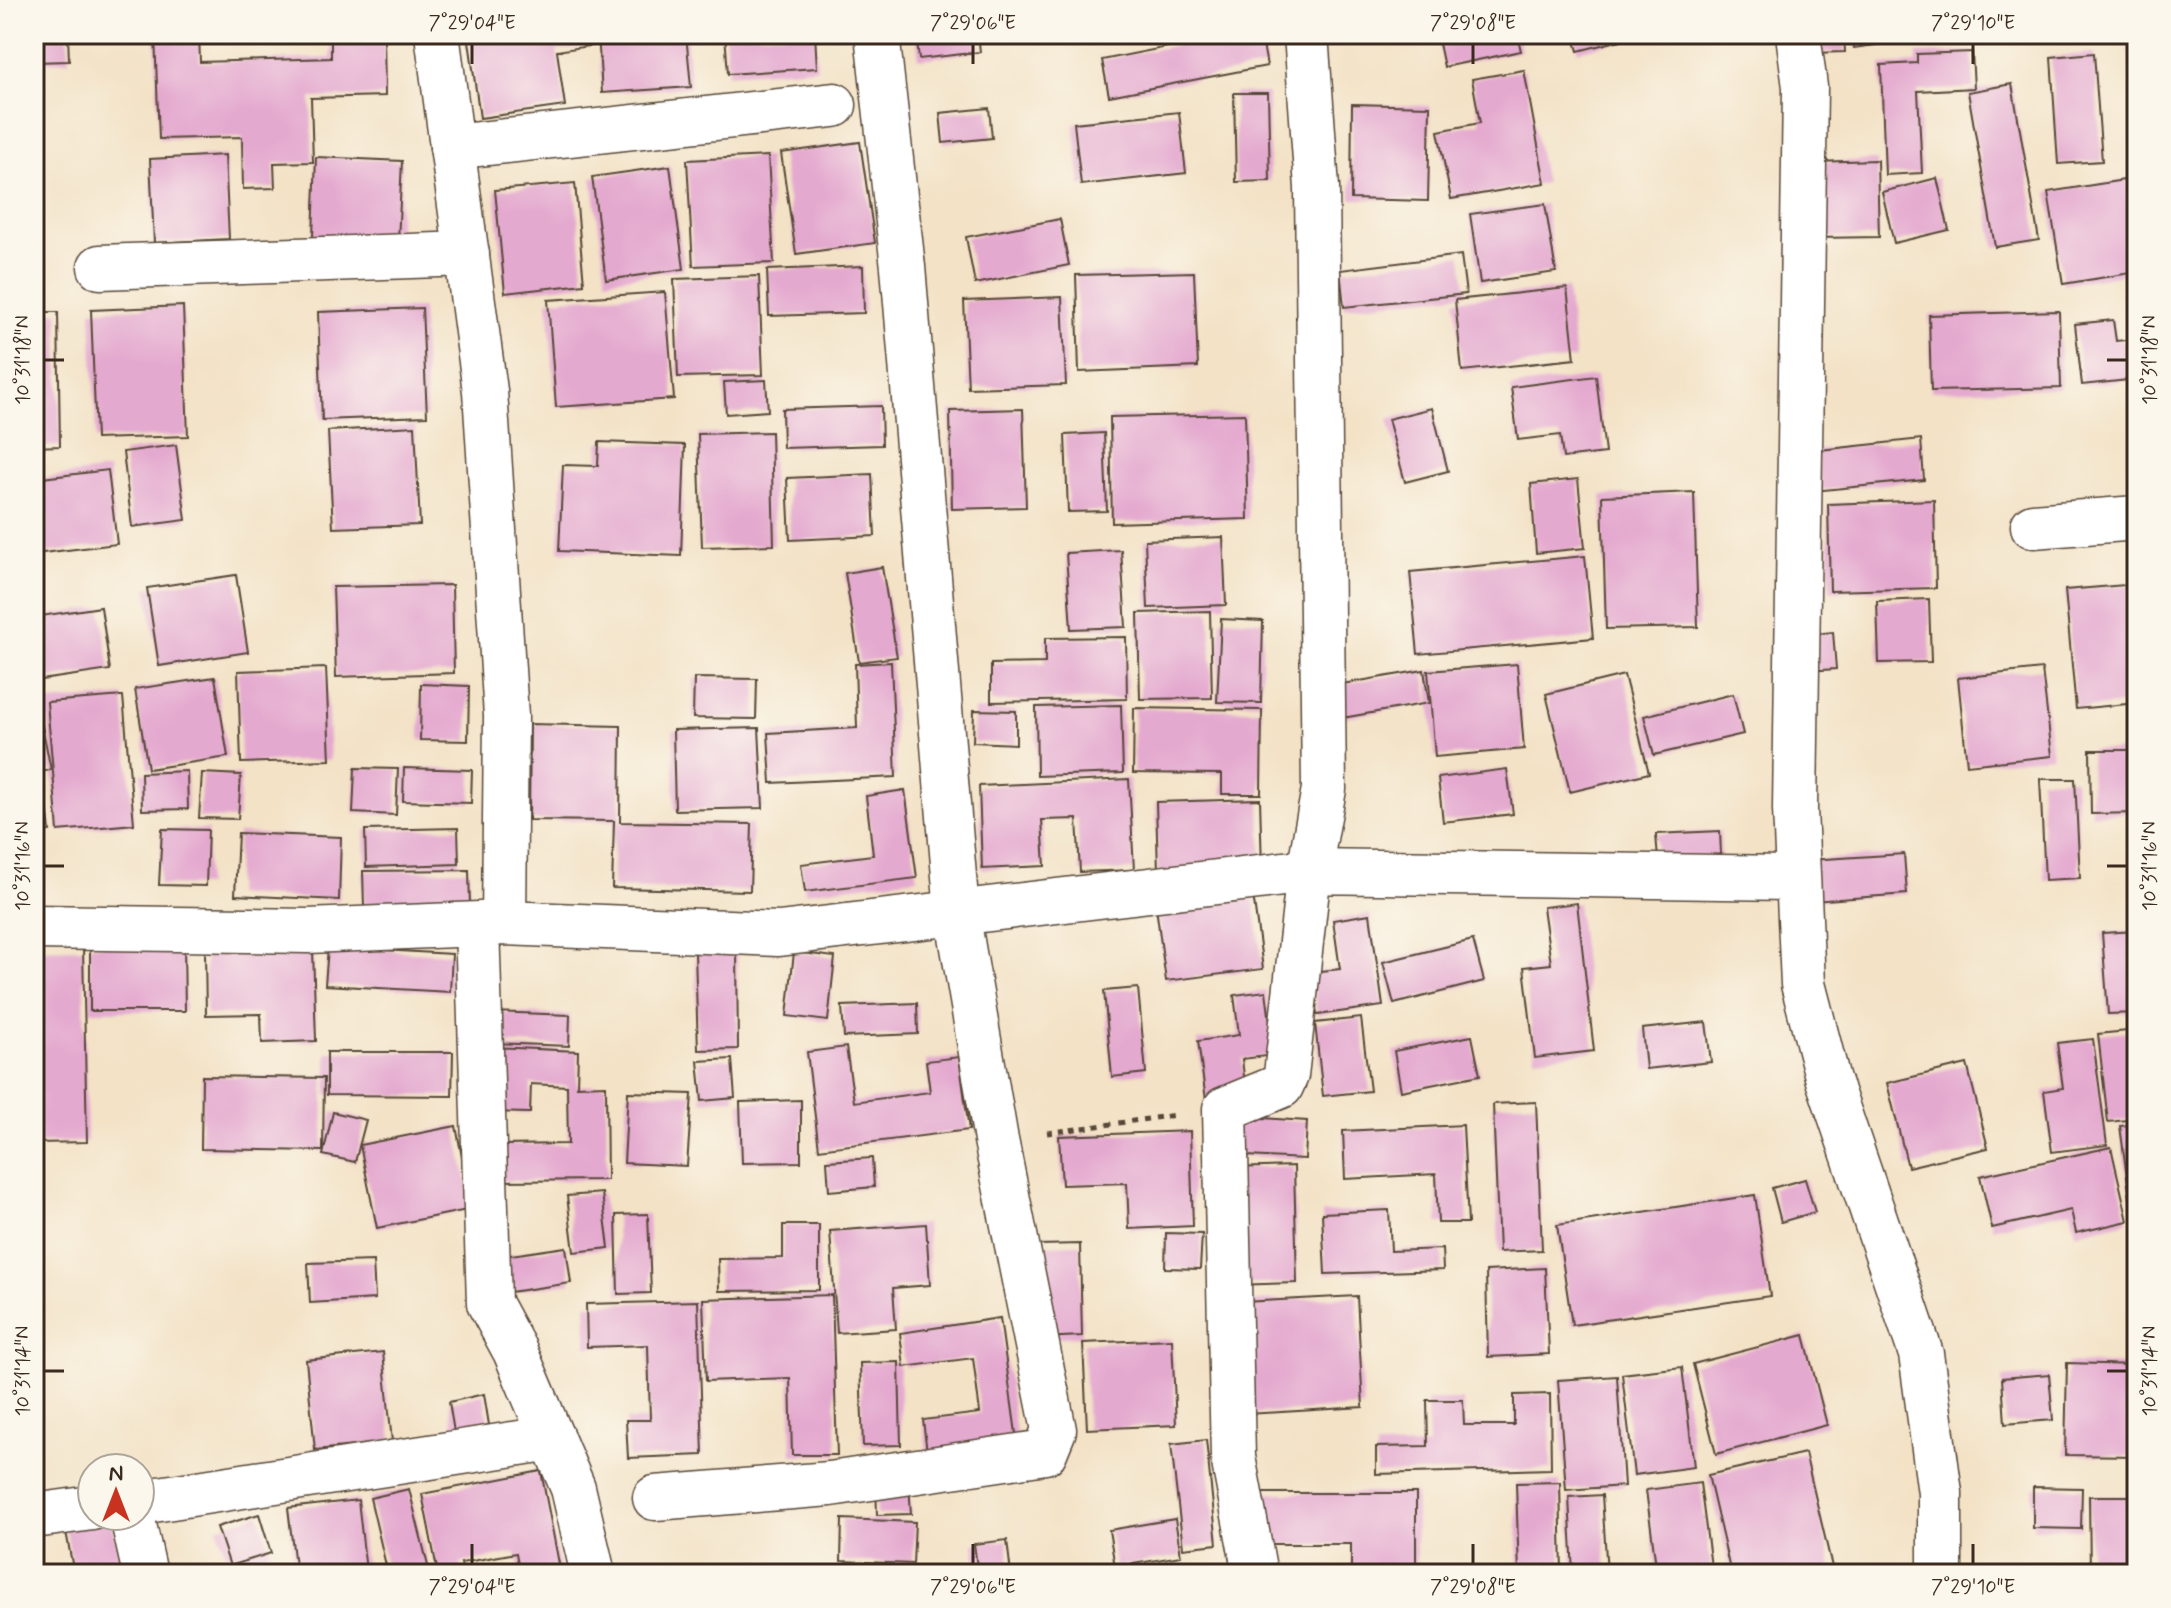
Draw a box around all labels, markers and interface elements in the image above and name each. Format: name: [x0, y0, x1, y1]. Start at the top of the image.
text: 7°29'04"E: [428, 10, 516, 37]
text: 7°29'06"E: [930, 10, 1016, 37]
text: 7°29'08"E: [1430, 10, 1516, 37]
text: 7°29'10"E: [1931, 10, 2015, 37]
text: 10°31'18"N: [10, 315, 37, 405]
text: 10°31'18"N: [2137, 315, 2164, 405]
text: 10°31'16"N: [10, 821, 37, 911]
text: 10°31'16"N: [2137, 821, 2164, 911]
text: 10°31'14"N: [10, 1326, 37, 1416]
text: 10°31'14"N: [2137, 1326, 2164, 1416]
north arrow: [76, 1452, 156, 1532]
text: N: [109, 1460, 123, 1488]
text: 7°29'04"E: [428, 1574, 516, 1601]
text: 7°29'06"E: [930, 1574, 1016, 1601]
text: 7°29'08"E: [1430, 1574, 1516, 1601]
text: 7°29'10"E: [1931, 1574, 2015, 1601]

